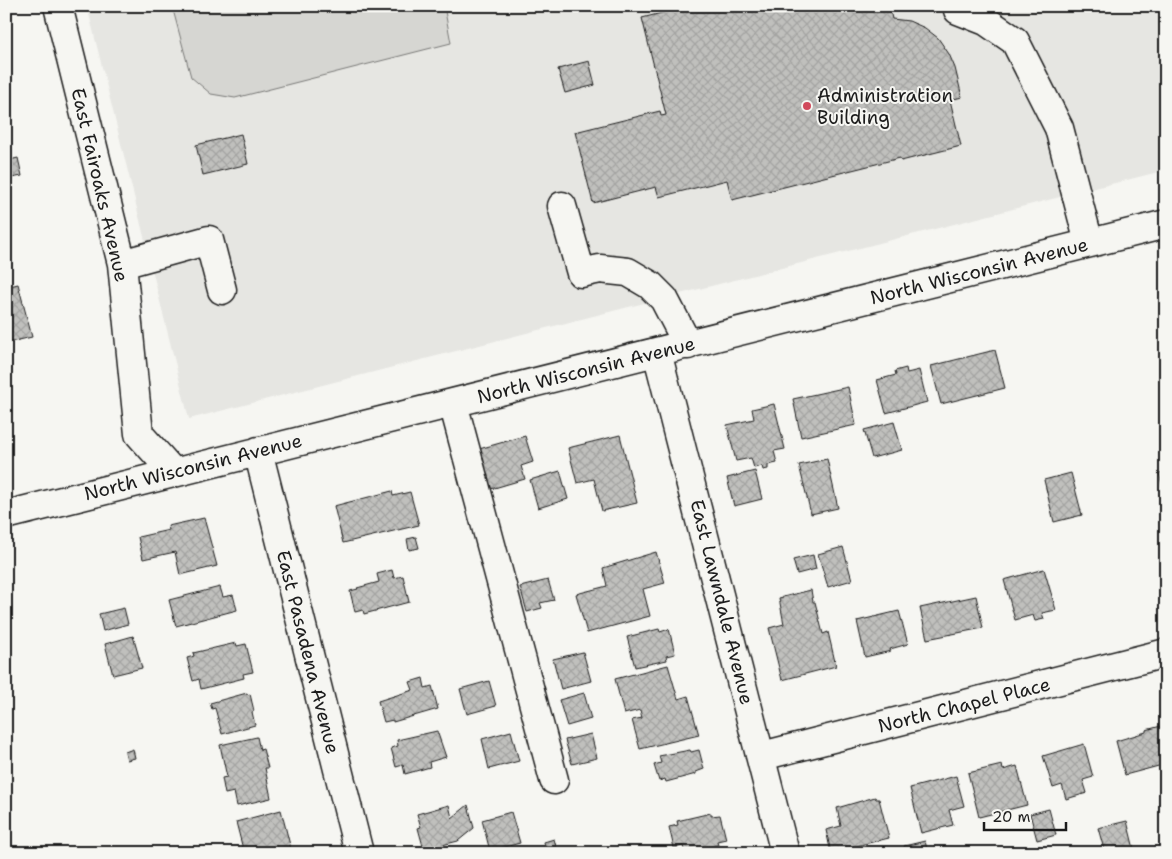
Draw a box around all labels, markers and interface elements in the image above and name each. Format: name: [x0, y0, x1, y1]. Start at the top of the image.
place label: Administration Building: [817, 83, 953, 130]
street label: East Fairoaks Avenue: [66, 86, 134, 284]
marker: Administration Building: [801, 100, 813, 112]
street label: North Wisconsin Avenue: [867, 232, 1091, 310]
street label: North Wisconsin Avenue: [474, 331, 698, 409]
street label: North Wisconsin Avenue: [81, 428, 305, 506]
street label: East Lawndale Avenue: [684, 497, 760, 707]
street label: East Pasadena Avenue: [271, 548, 345, 756]
street label: North Chapel Place: [875, 671, 1053, 739]
scale bar: [984, 799, 1067, 831]
text: 20 m: [992, 807, 1031, 827]

